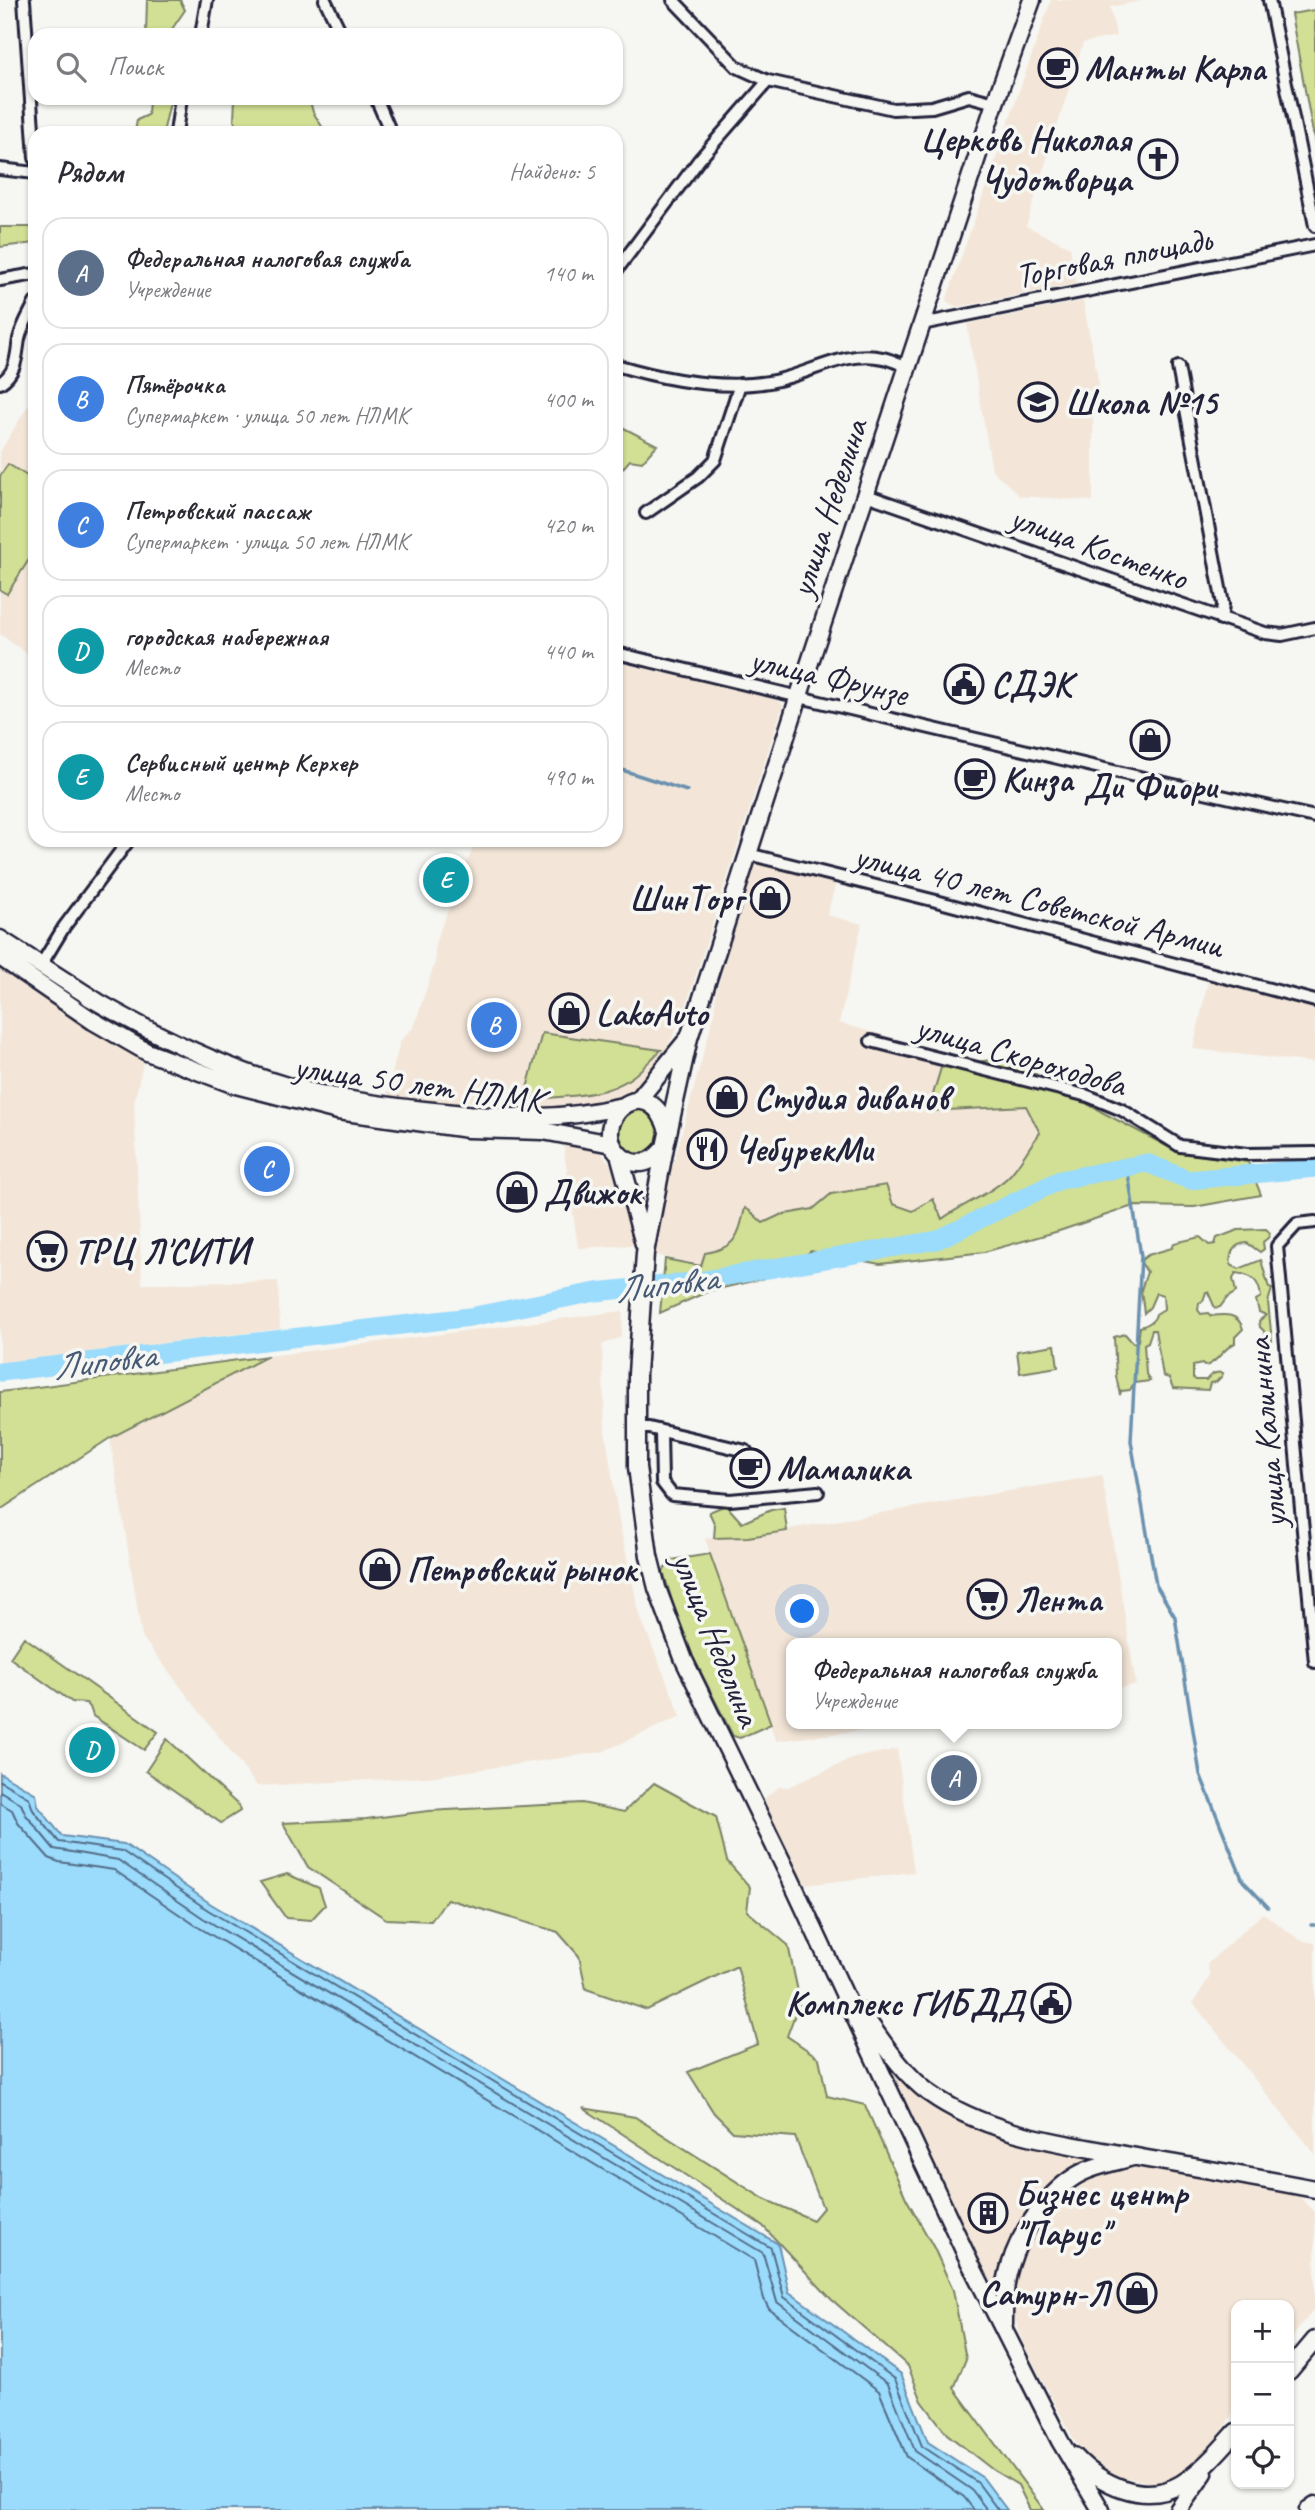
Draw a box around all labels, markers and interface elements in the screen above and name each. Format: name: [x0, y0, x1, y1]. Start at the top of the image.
search box: [28, 28, 623, 105]
place label: Манты Карла: [1085, 46, 1268, 91]
cafe icon: Манты Карла: [1037, 47, 1079, 89]
icon: search: [52, 48, 90, 86]
text: Поиск: [108, 50, 163, 83]
place label: Церковь Николая Чудотворца: [920, 117, 1134, 202]
church icon: Церковь Николая Чудотворца: [1137, 138, 1179, 180]
text: Рядом: [56, 153, 123, 191]
text: Найдено: 5: [509, 157, 595, 186]
street label: Торговая площадь: [1012, 216, 1217, 298]
text: Федеральная налоговая служба: [125, 242, 409, 275]
text: A: [75, 259, 87, 288]
text: 140 m: [544, 259, 593, 288]
text: Учреждение: [125, 275, 210, 304]
text: Пятёрочка: [125, 368, 225, 401]
place label: Школа №15: [1065, 380, 1220, 425]
school or university icon: Школа №15: [1017, 381, 1059, 423]
text: B: [75, 385, 87, 414]
text: 400 m: [544, 385, 593, 414]
text: Супермаркет · улица 50 лет НЛМК: [125, 401, 408, 430]
street label: улица Неделина: [778, 411, 879, 604]
text: Петровский пассаж: [125, 494, 310, 527]
street label: улица Костенко: [1002, 494, 1195, 601]
text: C: [76, 511, 86, 540]
text: 420 m: [544, 511, 593, 540]
text: Супермаркет · улица 50 лет НЛМК: [125, 527, 408, 556]
text: городская набережная: [125, 620, 328, 653]
street label: улица Фрунзе: [744, 636, 915, 717]
text: D: [74, 637, 88, 666]
text: 440 m: [544, 637, 593, 666]
text: Место: [125, 653, 179, 682]
place label: СДЭК: [991, 662, 1079, 707]
public building icon: СДЭК: [943, 663, 985, 705]
shop icon: Ди Фиори: [1129, 719, 1171, 761]
text: Сервисный центр Керхер: [125, 746, 357, 779]
place label: Кинза: [1002, 757, 1075, 802]
cafe icon: Кинза: [954, 758, 996, 800]
text: E: [75, 763, 87, 792]
text: 490 m: [544, 763, 593, 792]
place label: Ди Фиори: [1084, 764, 1219, 809]
text: Место: [125, 779, 179, 808]
street label: улица 40 лет Советской Армии: [848, 832, 1230, 969]
pin: E: [423, 854, 469, 906]
place label: ШинТорг: [629, 876, 747, 921]
shop icon: ШинТорг: [749, 877, 791, 919]
place label: LakoAuto: [596, 991, 710, 1036]
shop icon: LakoAuto: [548, 992, 590, 1034]
pin: B: [471, 999, 517, 1051]
street label: улица Скороходова: [909, 1004, 1133, 1107]
street label: улица 50 лет НЛМК: [289, 1043, 553, 1124]
place label: Студия диванов: [754, 1075, 954, 1120]
shop icon: Студия диванов: [706, 1076, 748, 1118]
place label: ЧебурекМи: [734, 1127, 876, 1172]
restaurant icon: ЧебурекМи: [686, 1128, 728, 1170]
pin: C: [244, 1143, 290, 1195]
place label: Движок: [544, 1170, 644, 1215]
shop icon: Движок: [496, 1171, 538, 1213]
place label: ТРЦ Л'СИТИ: [74, 1229, 254, 1274]
supermarket icon: ТРЦ Л'СИТИ: [26, 1230, 68, 1272]
water label: Липовка: [612, 1253, 724, 1313]
water label: Липовка: [50, 1330, 162, 1390]
street label: улица Калинина: [1236, 1333, 1297, 1532]
place label: Мамалика: [777, 1446, 913, 1491]
cafe icon: Мамалика: [729, 1447, 771, 1489]
street label: улица Неделина: [660, 1544, 773, 1735]
place label: Петровский рынок: [407, 1547, 640, 1592]
shop icon: Петровский рынок: [359, 1548, 401, 1590]
place label: Лента: [1014, 1577, 1104, 1622]
supermarket icon: Лента: [966, 1578, 1008, 1620]
your location: [785, 1594, 819, 1628]
popup: [786, 1638, 1122, 1729]
text: Федеральная налоговая служба: [812, 1653, 1096, 1686]
text: Учреждение: [812, 1686, 897, 1715]
pin: D: [69, 1724, 115, 1776]
pin: A: [931, 1752, 977, 1804]
place label: Комплекс ГИБДД: [786, 1981, 1027, 2026]
public building icon: Комплекс ГИБДД: [1030, 1982, 1072, 2024]
place label: Бизнес центр "Парус": [1015, 2171, 1190, 2256]
building icon: Бизнес центр "Парус": [967, 2192, 1009, 2234]
place label: Сатурн-Л: [979, 2271, 1113, 2316]
shop icon: Сатурн-Л: [1116, 2272, 1158, 2314]
map controls: [1231, 2300, 1294, 2489]
button: +: [1231, 2300, 1294, 2363]
button: −: [1231, 2363, 1294, 2426]
button: locate: [1231, 2426, 1294, 2489]

